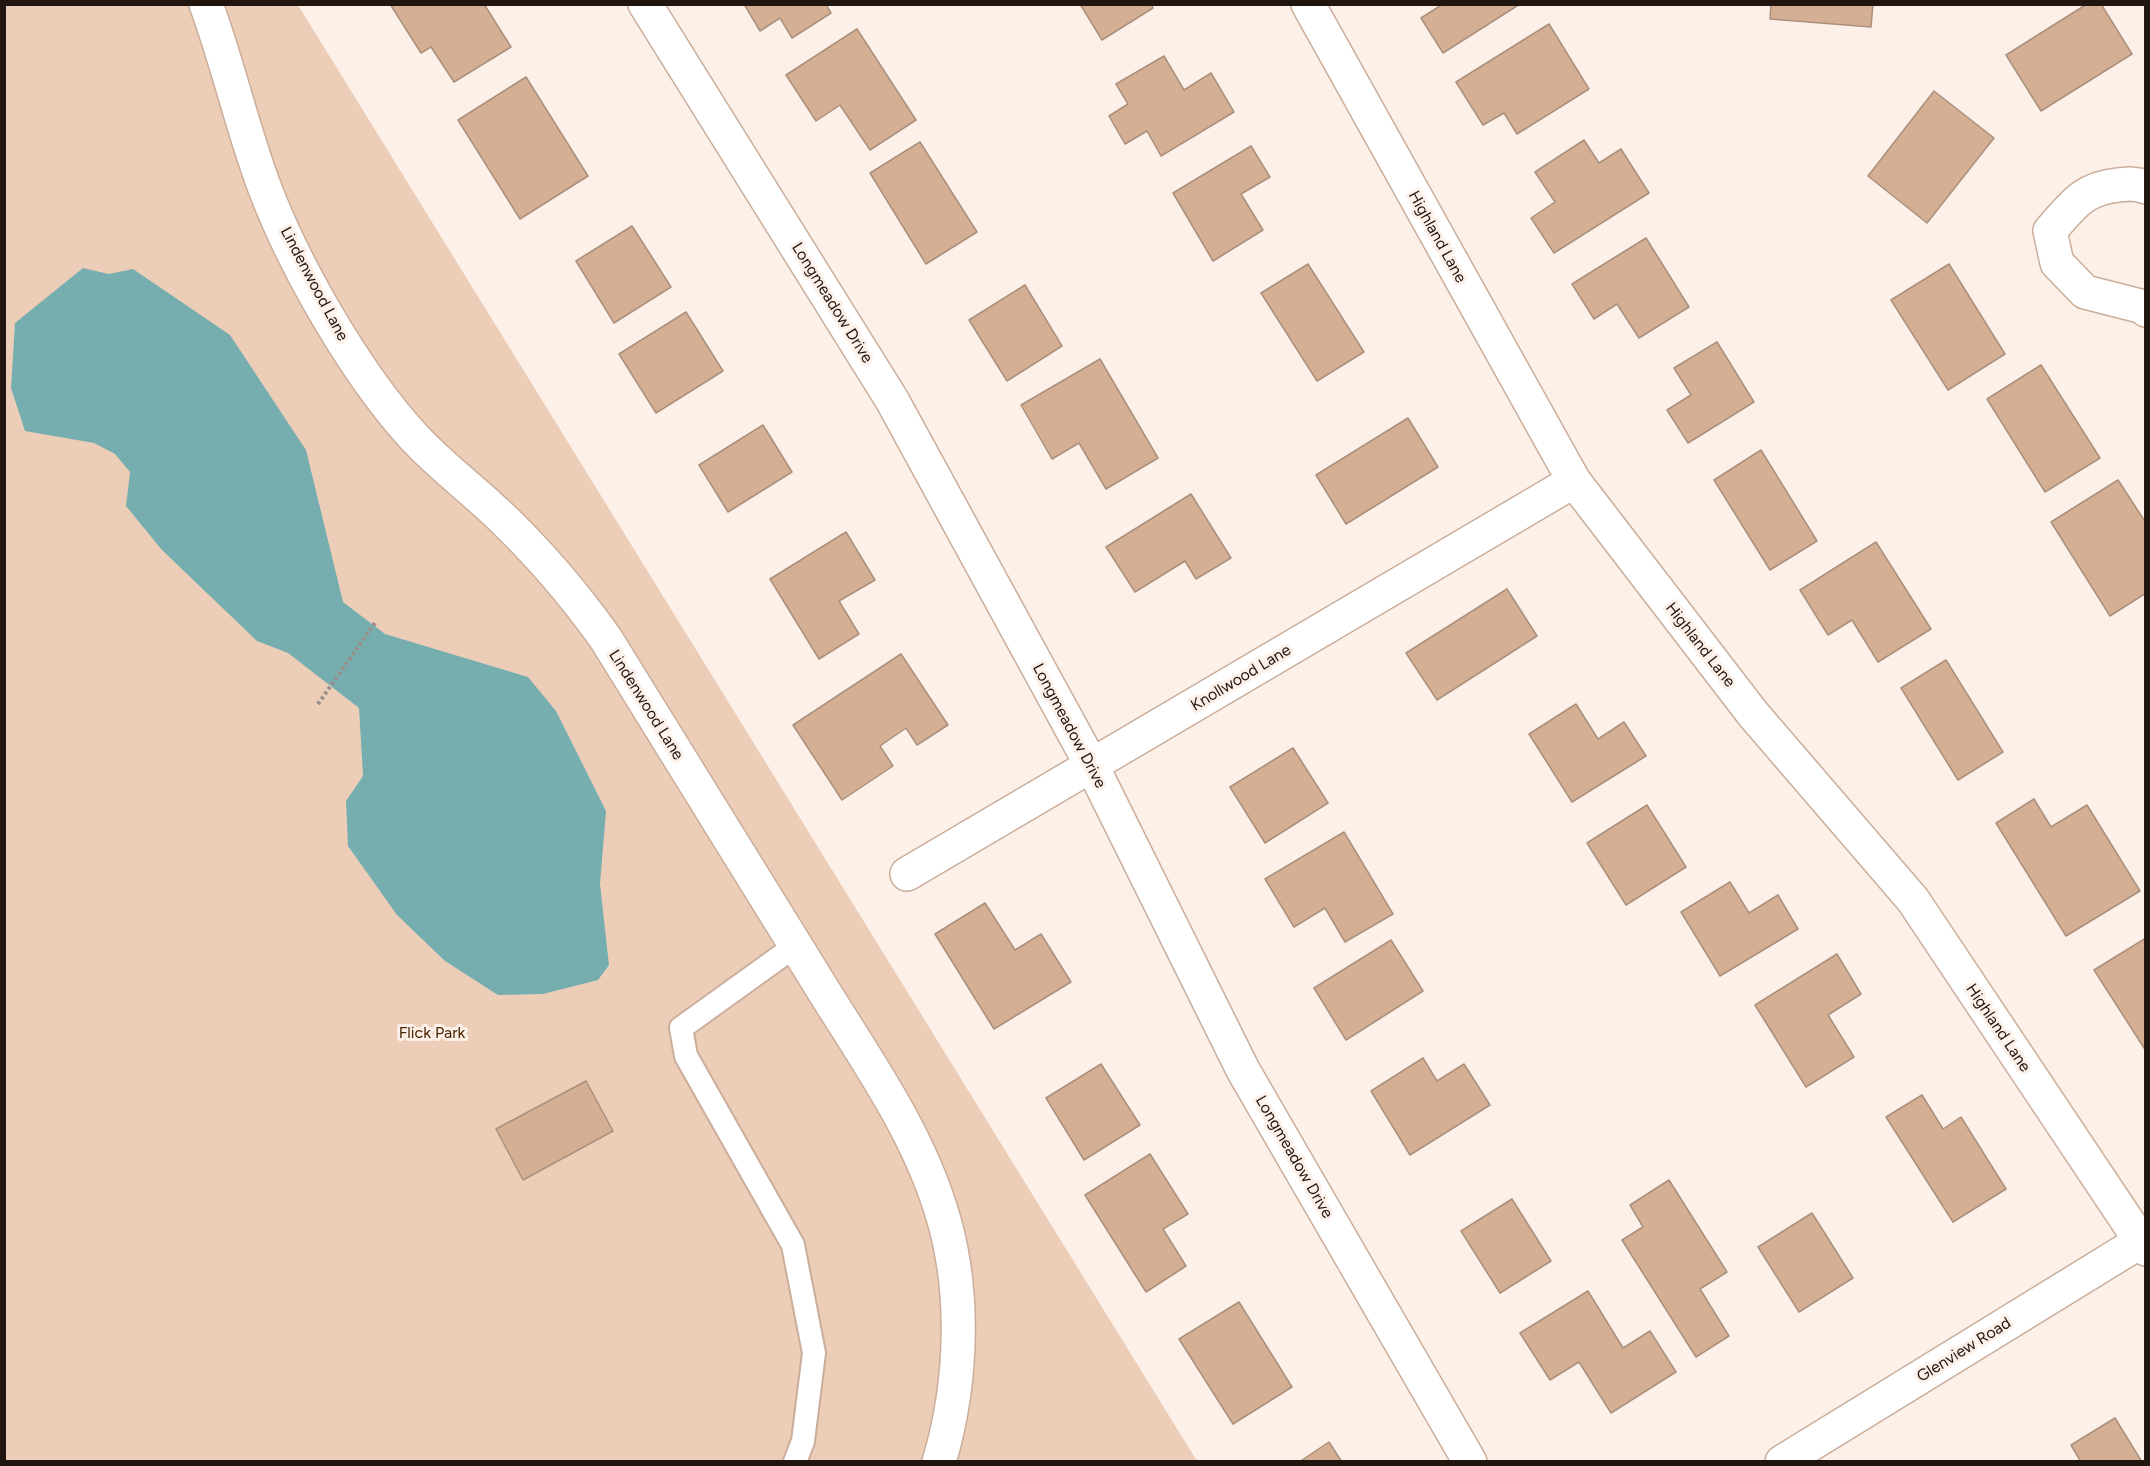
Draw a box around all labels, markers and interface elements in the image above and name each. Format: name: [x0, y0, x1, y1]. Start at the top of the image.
street label: Highland Lane: [1404, 188, 1470, 286]
street label: Lindenwood Lane: [276, 224, 352, 344]
street label: Longmeadow Drive: [787, 239, 877, 367]
street label: Highland Lane: [1661, 599, 1739, 691]
street label: Knollwood Lane: [1187, 641, 1295, 715]
street label: Lindenwood Lane: [604, 646, 688, 764]
street label: Longmeadow Drive: [1028, 660, 1110, 792]
street label: Highland Lane: [1961, 980, 2035, 1076]
park label: Flick Park: [399, 1023, 465, 1043]
street label: Longmeadow Drive: [1251, 1092, 1337, 1222]
street label: Glenview Road: [1913, 1313, 2015, 1387]

